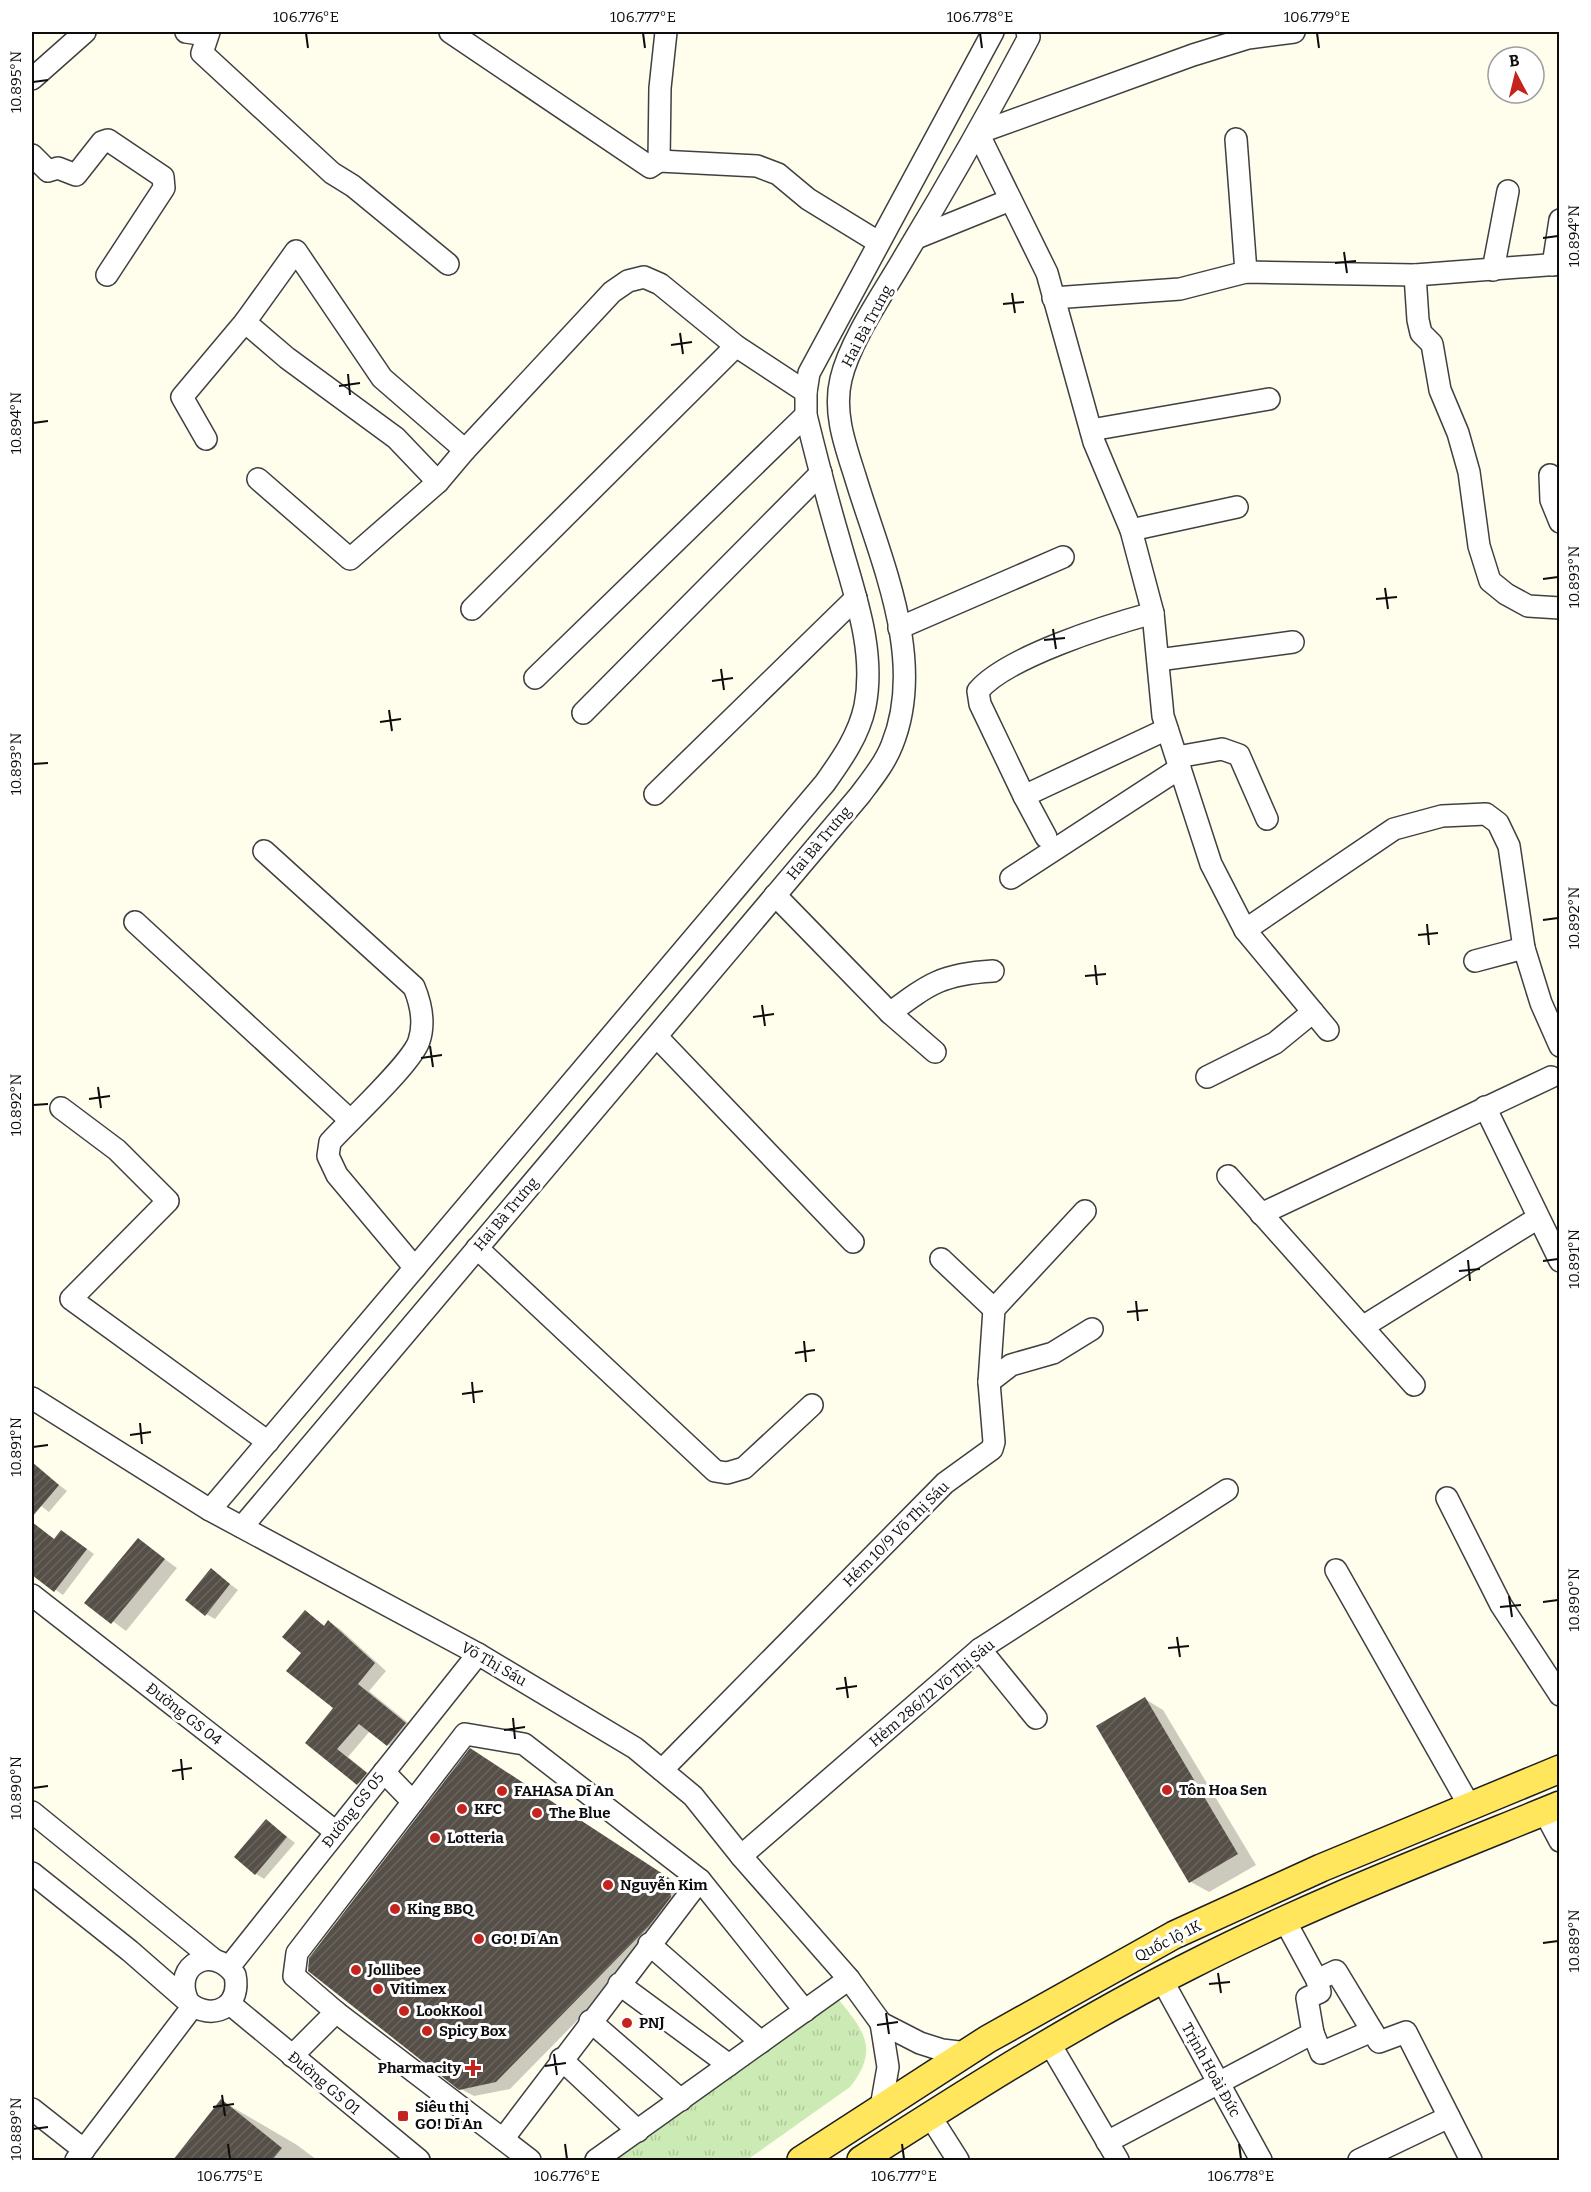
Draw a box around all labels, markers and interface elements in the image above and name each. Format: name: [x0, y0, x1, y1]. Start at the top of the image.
text: 106.776°E: [273, 8, 339, 26]
text: 106.777°E: [610, 8, 676, 26]
text: 106.778°E: [947, 8, 1013, 26]
text: 106.779°E: [1284, 8, 1350, 26]
north arrow: [1486, 45, 1546, 105]
text: 10.895°N: [7, 51, 25, 113]
text: B: [1508, 51, 1521, 71]
text: 10.894°N: [1565, 205, 1583, 267]
street label: Hai Bà Trưng: [838, 282, 896, 370]
text: 10.894°N: [7, 392, 25, 454]
text: 10.893°N: [1565, 546, 1583, 608]
text: 10.893°N: [7, 733, 25, 795]
street label: Hai Bà Trưng: [783, 803, 855, 883]
text: 10.892°N: [1565, 887, 1583, 949]
text: 10.892°N: [7, 1074, 25, 1136]
street label: Hai Bà Trưng: [470, 1174, 542, 1254]
text: 10.891°N: [1565, 1229, 1583, 1289]
text: 10.891°N: [7, 1417, 25, 1477]
street label: Hẻm 10/9 Võ Thị Sáu: [839, 1477, 953, 1591]
text: 10.890°N: [1565, 1568, 1583, 1632]
street label: Hẻm 286/12 Võ Thị Sáu: [866, 1635, 998, 1751]
street label: Võ Thị Sáu: [458, 1638, 530, 1690]
street label: Đường GS 04: [143, 1679, 226, 1749]
text: 10.890°N: [7, 1756, 25, 1820]
street label: Đường GS 05: [318, 1769, 388, 1851]
place label: Tôn Hoa Sen: [1179, 1781, 1267, 1799]
place label: FAHASA Dĩ An: [514, 1782, 614, 1800]
marker: Tôn Hoa Sen: [1160, 1783, 1174, 1797]
marker: FAHASA Dĩ An: [495, 1784, 509, 1798]
place label: KFC: [474, 1800, 502, 1818]
marker: KFC: [455, 1802, 469, 1816]
place label: The Blue: [549, 1804, 610, 1822]
marker: The Blue: [530, 1806, 544, 1820]
place label: Lotteria: [447, 1829, 504, 1847]
marker: Lotteria: [428, 1831, 442, 1845]
place label: Nguyễn Kim: [620, 1875, 708, 1894]
marker: Nguyễn Kim: [601, 1878, 615, 1892]
place label: King BBQ: [407, 1900, 475, 1918]
marker: King BBQ: [388, 1902, 402, 1916]
text: 10.889°N: [1565, 1909, 1583, 1973]
street label: Quốc lộ 1K: [1132, 1916, 1205, 1965]
place label: GO! Dĩ An: [491, 1930, 559, 1948]
marker: GO! Dĩ An: [472, 1932, 486, 1946]
place label: Jollibee: [367, 1961, 421, 1979]
marker: Jollibee: [349, 1963, 363, 1977]
place label: Vitimex: [390, 1980, 447, 1998]
marker: Vitimex: [371, 1982, 385, 1996]
place label: LookKool: [416, 2002, 483, 2020]
marker: LookKool: [397, 2004, 411, 2018]
place label: PNJ: [639, 2014, 665, 2032]
marker: PNJ: [620, 2016, 634, 2030]
street label: Trịnh Hoài Đức: [1178, 2020, 1244, 2121]
place label: Spicy Box: [439, 2022, 507, 2040]
marker: Spicy Box: [420, 2024, 434, 2038]
street label: Đường GS 01: [284, 2048, 364, 2118]
place label: Pharmacity: [378, 2059, 462, 2077]
marker: Pharmacity: [466, 2061, 480, 2075]
text: 10.889°N: [7, 2097, 25, 2161]
place label: Siêu thị GO! Dĩ An: [415, 2098, 483, 2133]
marker: Siêu thị GO! Dĩ An: [396, 2109, 410, 2123]
text: 106.775°E: [197, 2167, 263, 2185]
text: 106.776°E: [534, 2167, 600, 2185]
text: 106.777°E: [871, 2167, 937, 2185]
text: 106.778°E: [1208, 2167, 1274, 2185]

